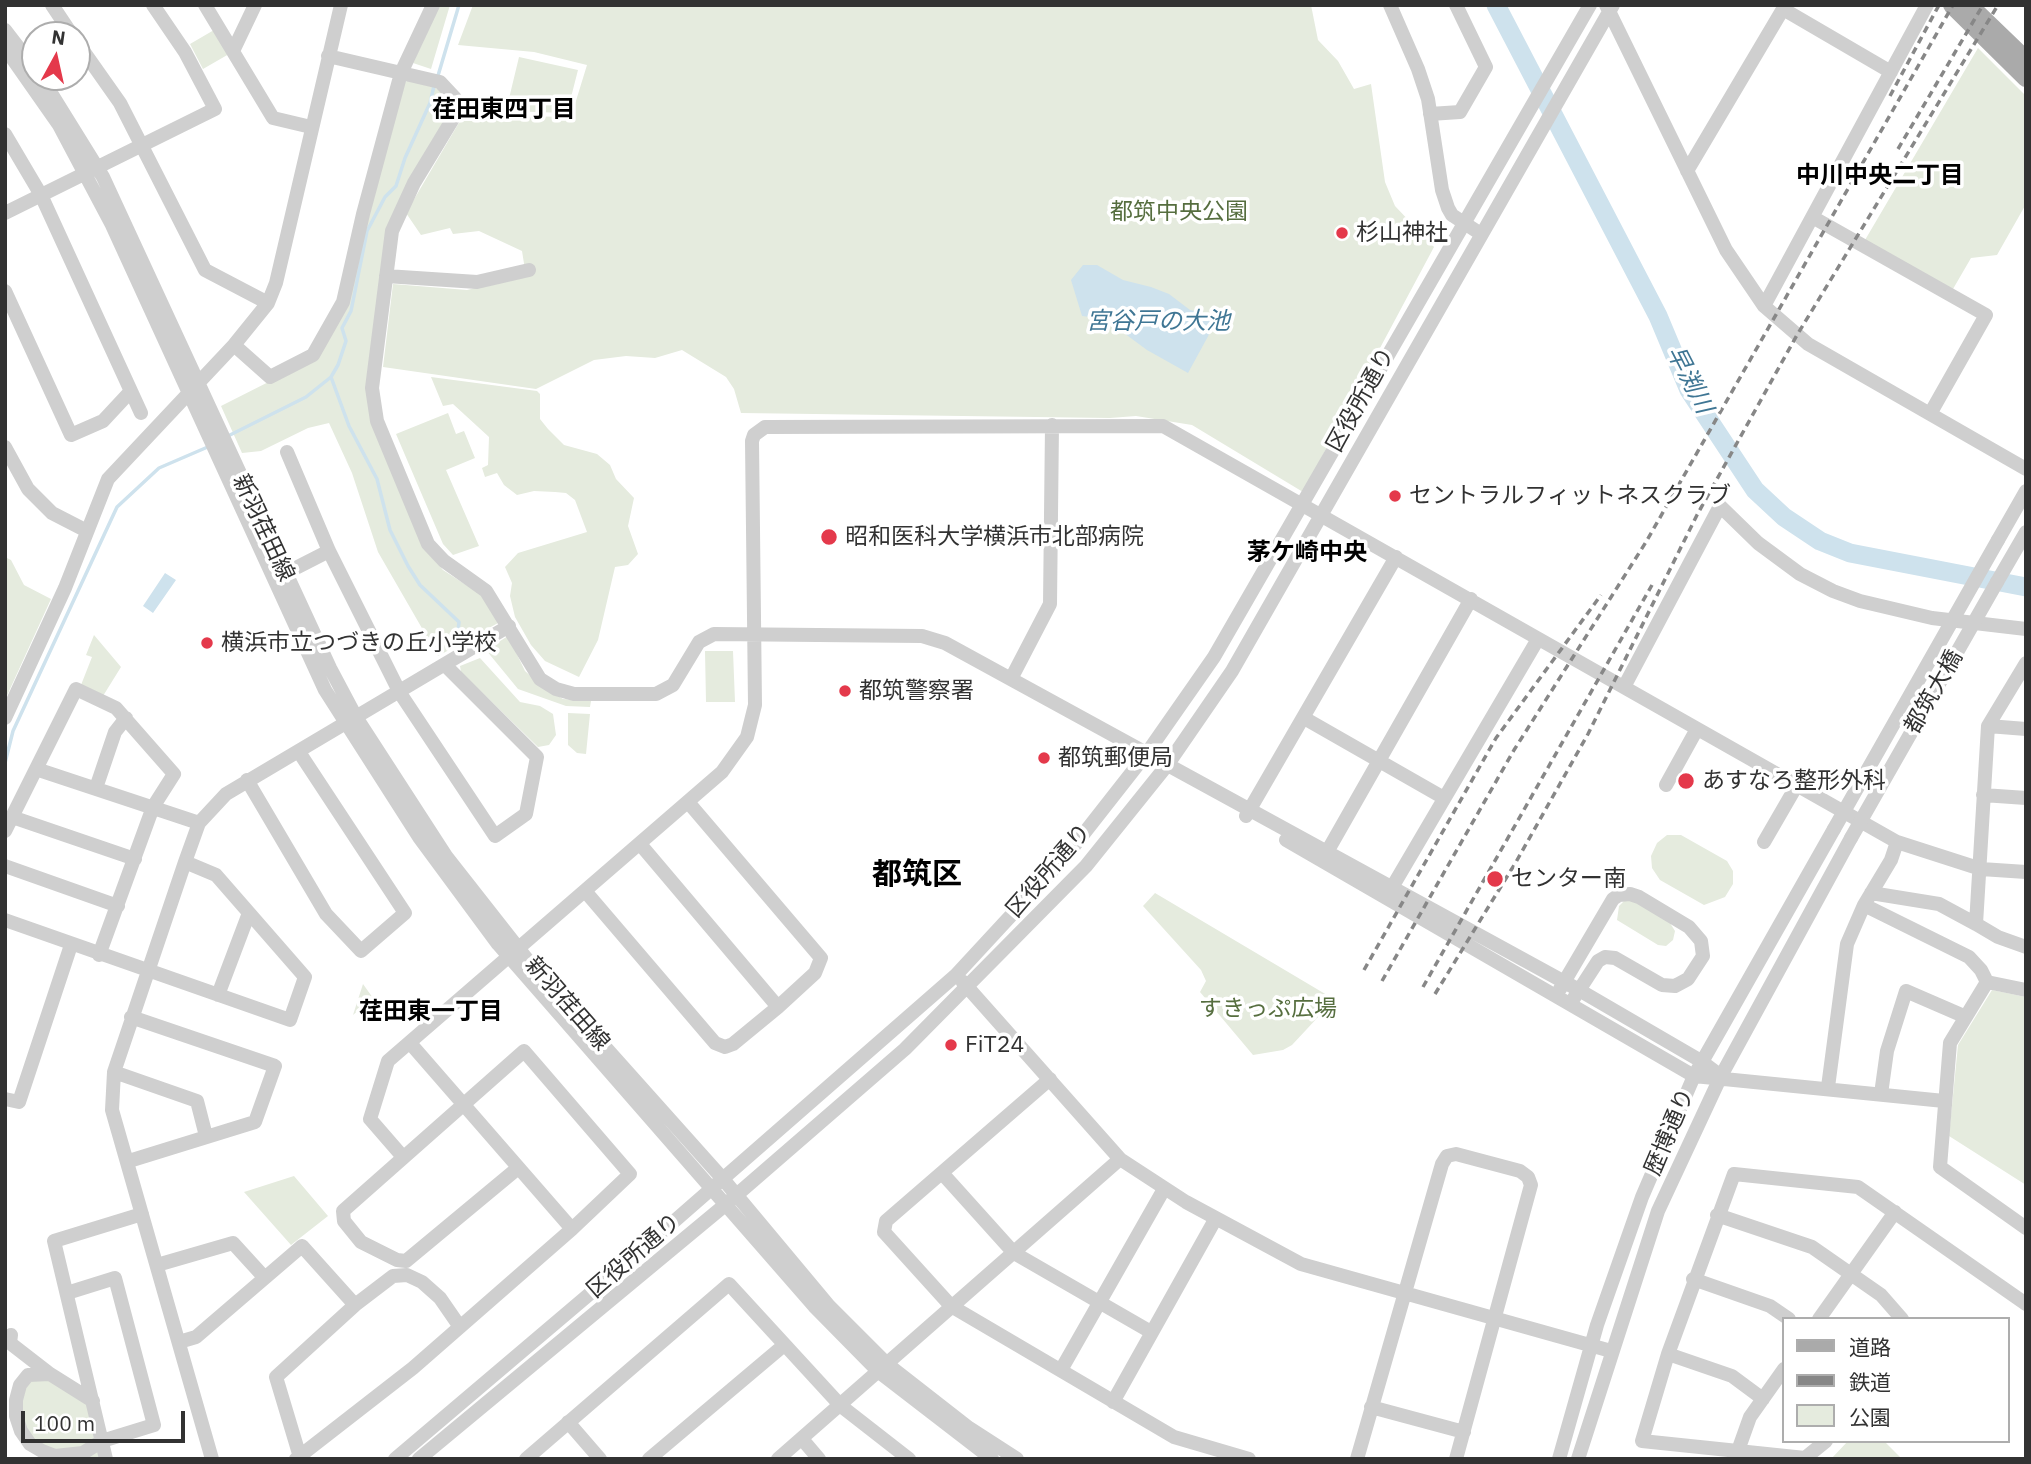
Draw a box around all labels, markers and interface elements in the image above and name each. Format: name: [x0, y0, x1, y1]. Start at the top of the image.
north arrow: [21, 21, 91, 91]
text: N: [50, 24, 67, 50]
district label: 荏田東四丁目: [432, 96, 576, 124]
district label: 中川中央二丁目: [1796, 162, 1964, 190]
park label: 都筑中央公園: [1110, 198, 1248, 226]
place label: 杉山神社: [1356, 219, 1448, 247]
marker: 杉山神社: [1334, 225, 1350, 241]
water label: 宮谷戸の大池: [1086, 308, 1230, 336]
water label: 早渕川: [1660, 341, 1718, 419]
street label: 区役所通り: [1321, 343, 1401, 457]
street label: 新羽荏田線: [226, 470, 300, 586]
place label: セントラルフィットネスクラブ: [1409, 482, 1731, 510]
marker: セントラルフィットネスクラブ: [1387, 488, 1403, 504]
place label: 昭和医科大学横浜市北部病院: [845, 523, 1144, 551]
marker: 昭和医科大学横浜市北部病院: [819, 527, 839, 547]
district label: 茅ケ崎中央: [1247, 539, 1367, 567]
place label: 横浜市立つづきの丘小学校: [221, 629, 497, 657]
marker: 横浜市立つづきの丘小学校: [199, 635, 215, 651]
street label: 都筑大橋: [1899, 645, 1969, 739]
place label: 都筑警察署: [859, 677, 974, 705]
marker: 都筑警察署: [837, 683, 853, 699]
place label: 都筑郵便局: [1058, 744, 1173, 772]
marker: 都筑郵便局: [1036, 750, 1052, 766]
place label: あすなろ整形外科: [1702, 767, 1886, 795]
marker: あすなろ整形外科: [1676, 771, 1696, 791]
street label: 区役所通り: [1001, 819, 1097, 923]
district label: 都筑区: [872, 857, 962, 893]
place label: センター南: [1511, 865, 1626, 893]
marker: センター南: [1485, 869, 1505, 889]
street label: 新羽荏田線: [519, 952, 615, 1056]
park label: すきっぷ広場: [1199, 995, 1337, 1023]
district label: 荏田東一丁目: [359, 998, 503, 1026]
place label: FiT24: [965, 1031, 1024, 1059]
marker: FiT24: [943, 1037, 959, 1053]
street label: 歴博通り: [1639, 1084, 1701, 1180]
street label: 区役所通り: [582, 1208, 686, 1304]
legend: [1783, 1317, 2010, 1443]
text: 道路: [1849, 1333, 1891, 1361]
text: 鉄道: [1849, 1368, 1891, 1396]
scale bar: [24, 1398, 189, 1442]
text: 公園: [1849, 1403, 1891, 1431]
text: 100 m: [34, 1409, 95, 1437]

